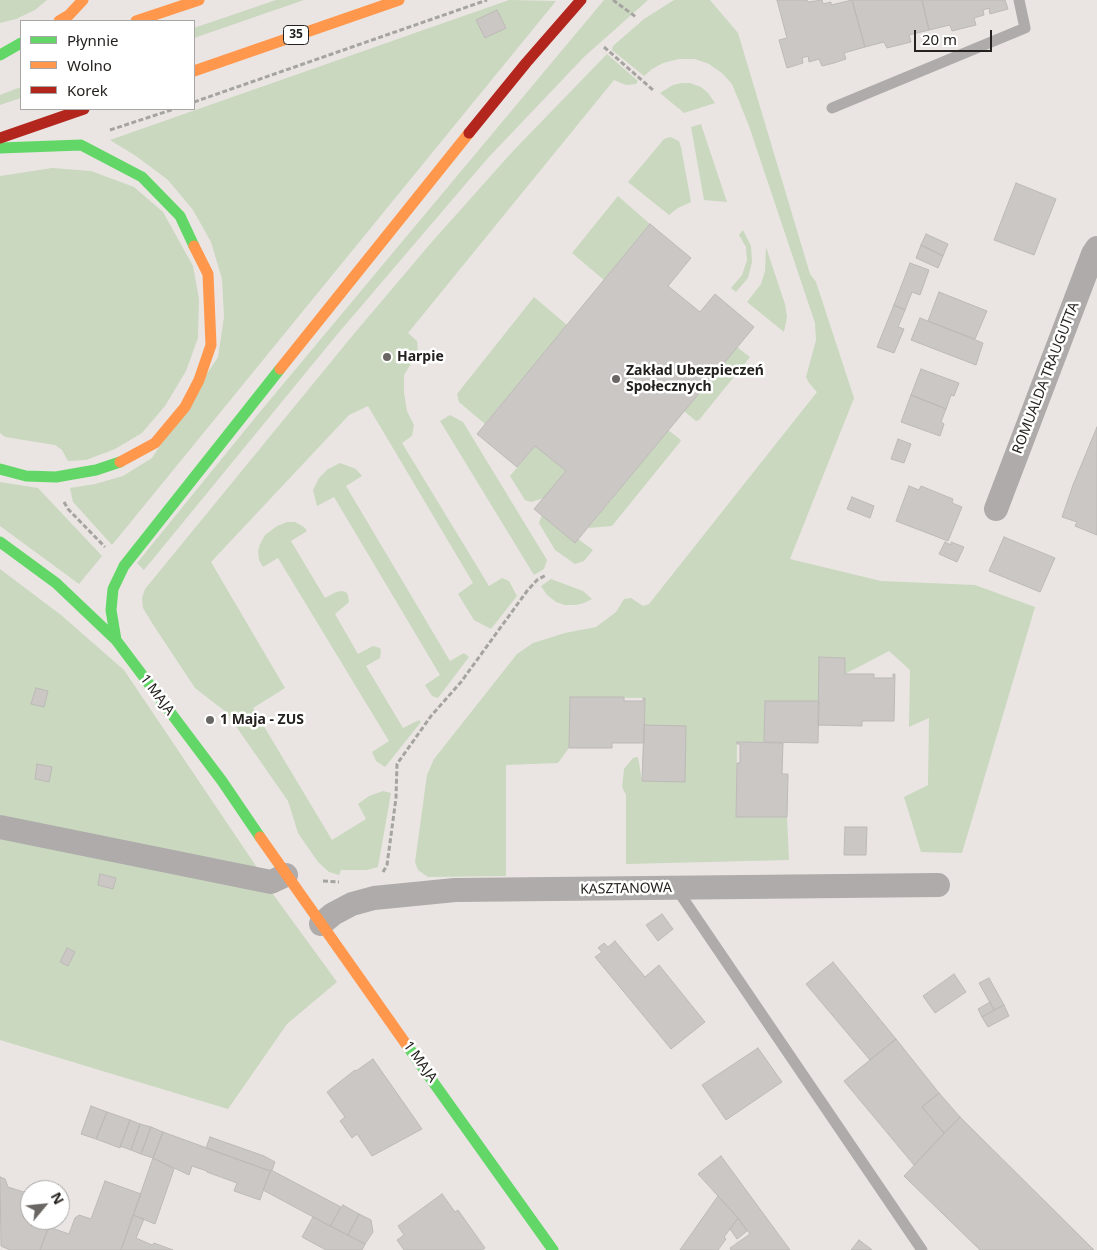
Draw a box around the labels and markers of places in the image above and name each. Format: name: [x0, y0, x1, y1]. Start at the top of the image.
place label: Harpie: [397, 349, 444, 365]
marker: Harpie: [381, 351, 393, 363]
place label: Zakład Ubezpieczeń Społecznych: [626, 363, 764, 396]
marker: Zakład Ubezpieczeń Społecznych: [610, 373, 622, 385]
place label: 1 Maja - ZUS: [220, 712, 304, 728]
marker: 1 Maja - ZUS: [204, 714, 216, 726]

